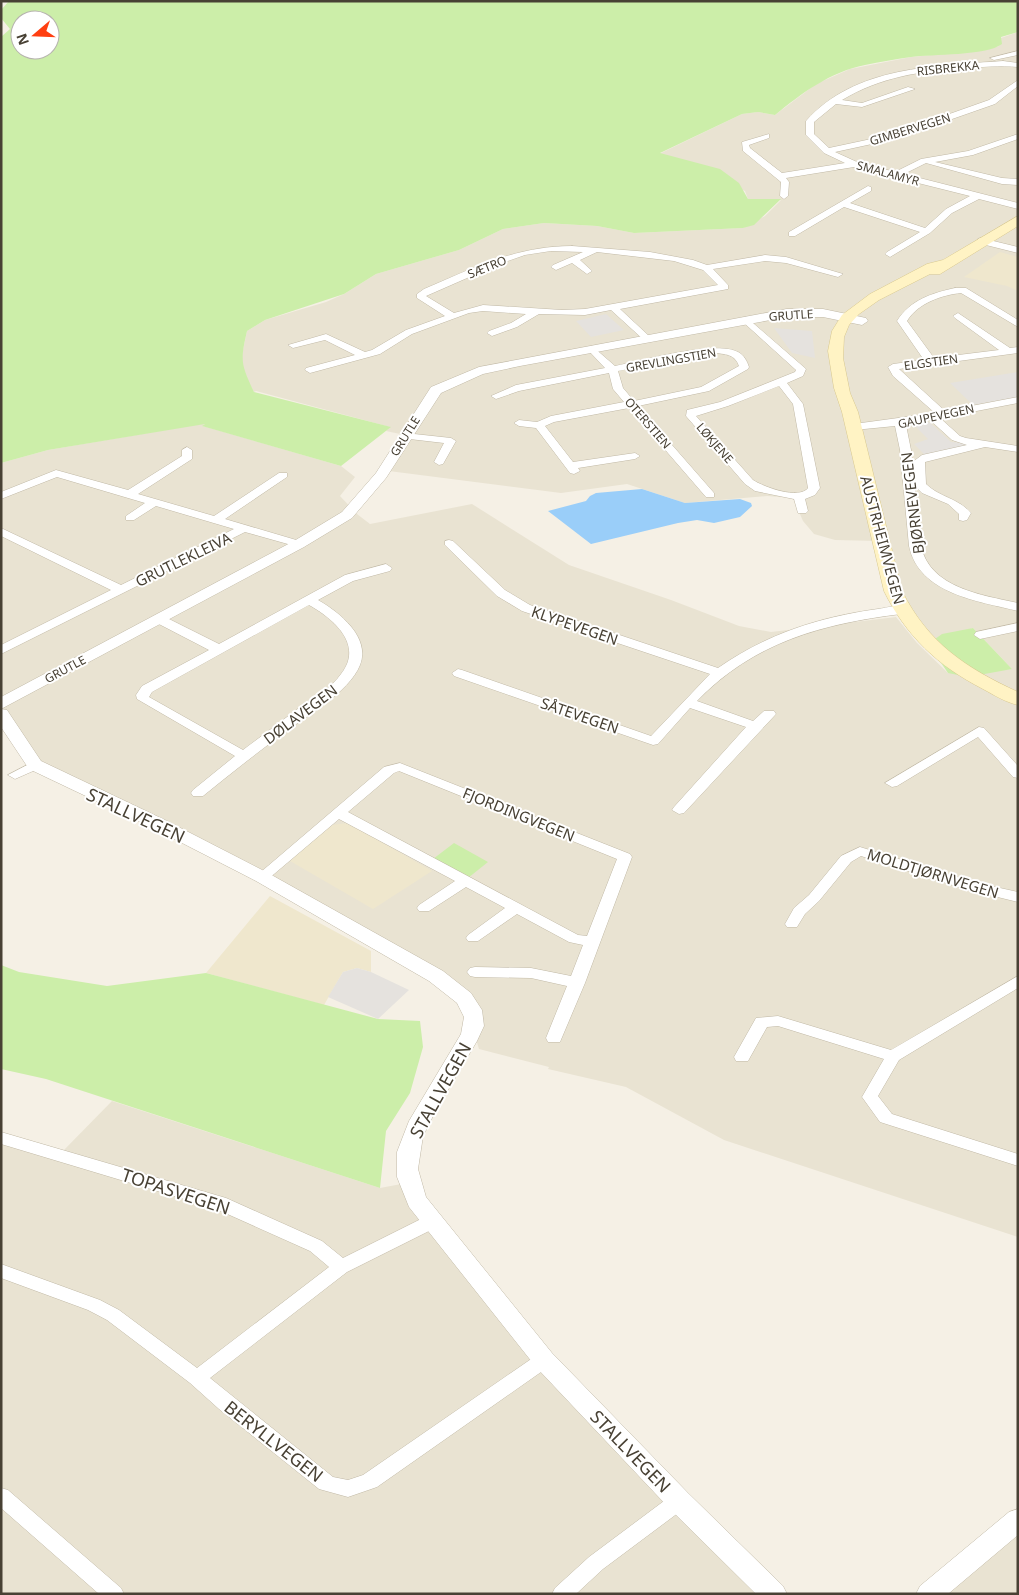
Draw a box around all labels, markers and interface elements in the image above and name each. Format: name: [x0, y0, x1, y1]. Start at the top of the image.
north arrow: [10, 10, 60, 60]
text: N: [11, 31, 33, 48]
street label: RISBREKKA: [916, 56, 980, 80]
street label: GIMBERVEGEN: [867, 109, 953, 149]
street label: SMALAMYR: [855, 156, 922, 190]
street label: SÆTRO: [465, 252, 509, 282]
street label: GRUTLE: [768, 305, 814, 325]
street label: GREVLINGSTIEN: [625, 344, 717, 376]
street label: ELGSTIEN: [903, 350, 959, 374]
street label: OTERSTIEN: [621, 394, 675, 452]
street label: GAUPEVEGEN: [896, 400, 976, 432]
street label: GRUTLE: [386, 413, 424, 459]
street label: LØKJENE: [693, 419, 737, 467]
street label: BJØRNEVEGEN: [896, 451, 928, 555]
street label: AUSTRHEIMVEGEN: [856, 473, 910, 607]
street label: GRUTLEKLEIVA: [132, 527, 235, 591]
street label: KLYPEVEGEN: [529, 601, 621, 649]
street label: GRUTLE: [41, 651, 89, 687]
street label: DØLAVEGEN: [259, 680, 341, 748]
street label: SÅTEVEGEN: [538, 692, 622, 738]
street label: STALLVEGEN: [83, 782, 189, 848]
street label: FJORDINGVEGEN: [460, 782, 578, 846]
street label: MOLDTJØRNVEGEN: [865, 843, 1001, 903]
street label: STALLVEGEN: [404, 1038, 476, 1142]
street label: TOPASVEGEN: [119, 1162, 233, 1220]
street label: BERYLLVEGEN: [220, 1395, 328, 1487]
street label: STALLVEGEN: [585, 1404, 677, 1498]

